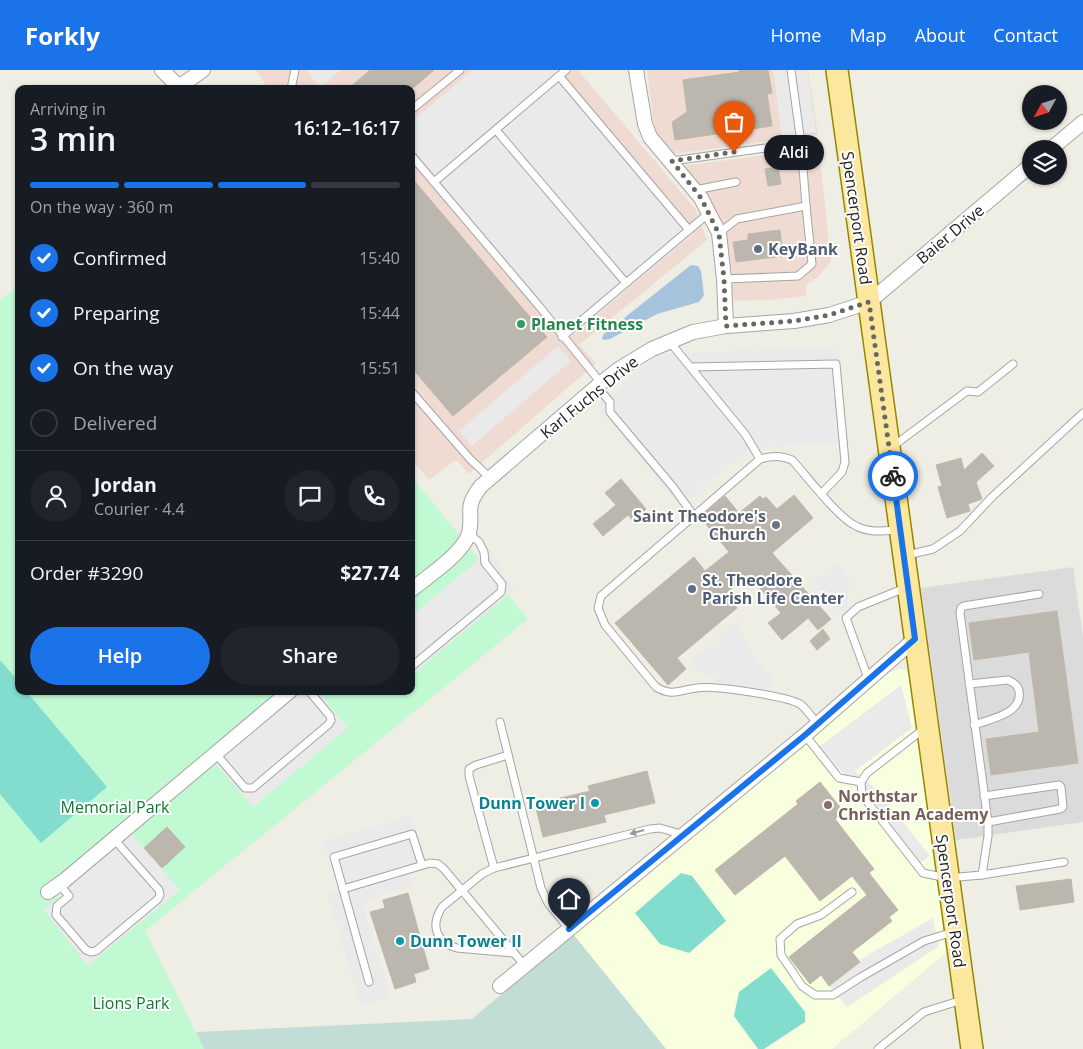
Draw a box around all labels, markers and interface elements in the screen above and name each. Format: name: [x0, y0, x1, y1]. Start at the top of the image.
text: Forkly: [25, 19, 100, 52]
text: Home: [771, 23, 821, 47]
text: Map: [849, 23, 887, 47]
text: About: [915, 23, 965, 47]
text: Contact: [993, 23, 1058, 47]
north arrow: [1022, 85, 1068, 130]
map controls: [1022, 85, 1067, 185]
text: Arriving in: [30, 98, 106, 120]
pin: [713, 101, 755, 152]
icon: bag: [720, 108, 748, 136]
text: 16:12–16:17: [293, 115, 400, 141]
text: 3 min: [30, 117, 116, 160]
callout: Aldi: [764, 134, 824, 170]
button: layers: [1022, 140, 1067, 185]
text: Aldi: [779, 141, 809, 163]
street label: Spencerport Road: [837, 150, 877, 286]
text: On the way · 360 m: [30, 196, 173, 218]
street label: Baier Drive: [911, 199, 989, 269]
place label: KeyBank: [768, 238, 838, 260]
marker: KeyBank: [752, 243, 764, 255]
icon: check: [30, 244, 58, 272]
text: Confirmed: [73, 245, 167, 271]
text: 15:40: [359, 247, 400, 269]
icon: check: [30, 299, 58, 327]
text: Preparing: [73, 300, 160, 326]
text: 15:44: [359, 302, 400, 324]
place label: Planet Fitness: [531, 313, 643, 335]
marker: Planet Fitness: [515, 318, 527, 330]
street label: Karl Fuchs Drive: [535, 351, 643, 443]
icon: check: [30, 354, 58, 382]
text: On the way: [73, 355, 173, 381]
text: 15:51: [359, 357, 400, 379]
text: Delivered: [73, 410, 157, 436]
courier: [868, 451, 918, 501]
icon: bike: [879, 462, 907, 490]
button: person: [30, 470, 82, 522]
button: chat: [284, 470, 336, 522]
button: phone: [348, 470, 400, 522]
text: Jordan: [94, 472, 157, 498]
text: Courier · 4.4: [94, 498, 185, 520]
place label: Saint Theodore's Church: [633, 505, 766, 545]
marker: Saint Theodore's Church: [770, 519, 782, 531]
text: Order #3290: [30, 560, 143, 586]
text: $27.74: [340, 560, 400, 586]
place label: St. Theodore Parish Life Center: [702, 569, 844, 609]
marker: St. Theodore Parish Life Center: [686, 583, 698, 595]
button: Help: [30, 627, 210, 685]
button: Share: [220, 627, 400, 685]
place label: Northstar Christian Academy: [838, 785, 989, 825]
place label: Dunn Tower I: [478, 792, 585, 814]
park label: Memorial Park: [61, 796, 170, 818]
marker: Dunn Tower I: [589, 797, 601, 809]
marker: Northstar Christian Academy: [822, 799, 834, 811]
one-way arrow: [629, 828, 644, 836]
street label: Spencerport Road: [931, 833, 971, 969]
pin: [548, 878, 590, 929]
icon: home: [555, 885, 583, 913]
place label: Dunn Tower II: [410, 930, 522, 952]
marker: Dunn Tower II: [394, 935, 406, 947]
park label: Lions Park: [92, 992, 170, 1014]

